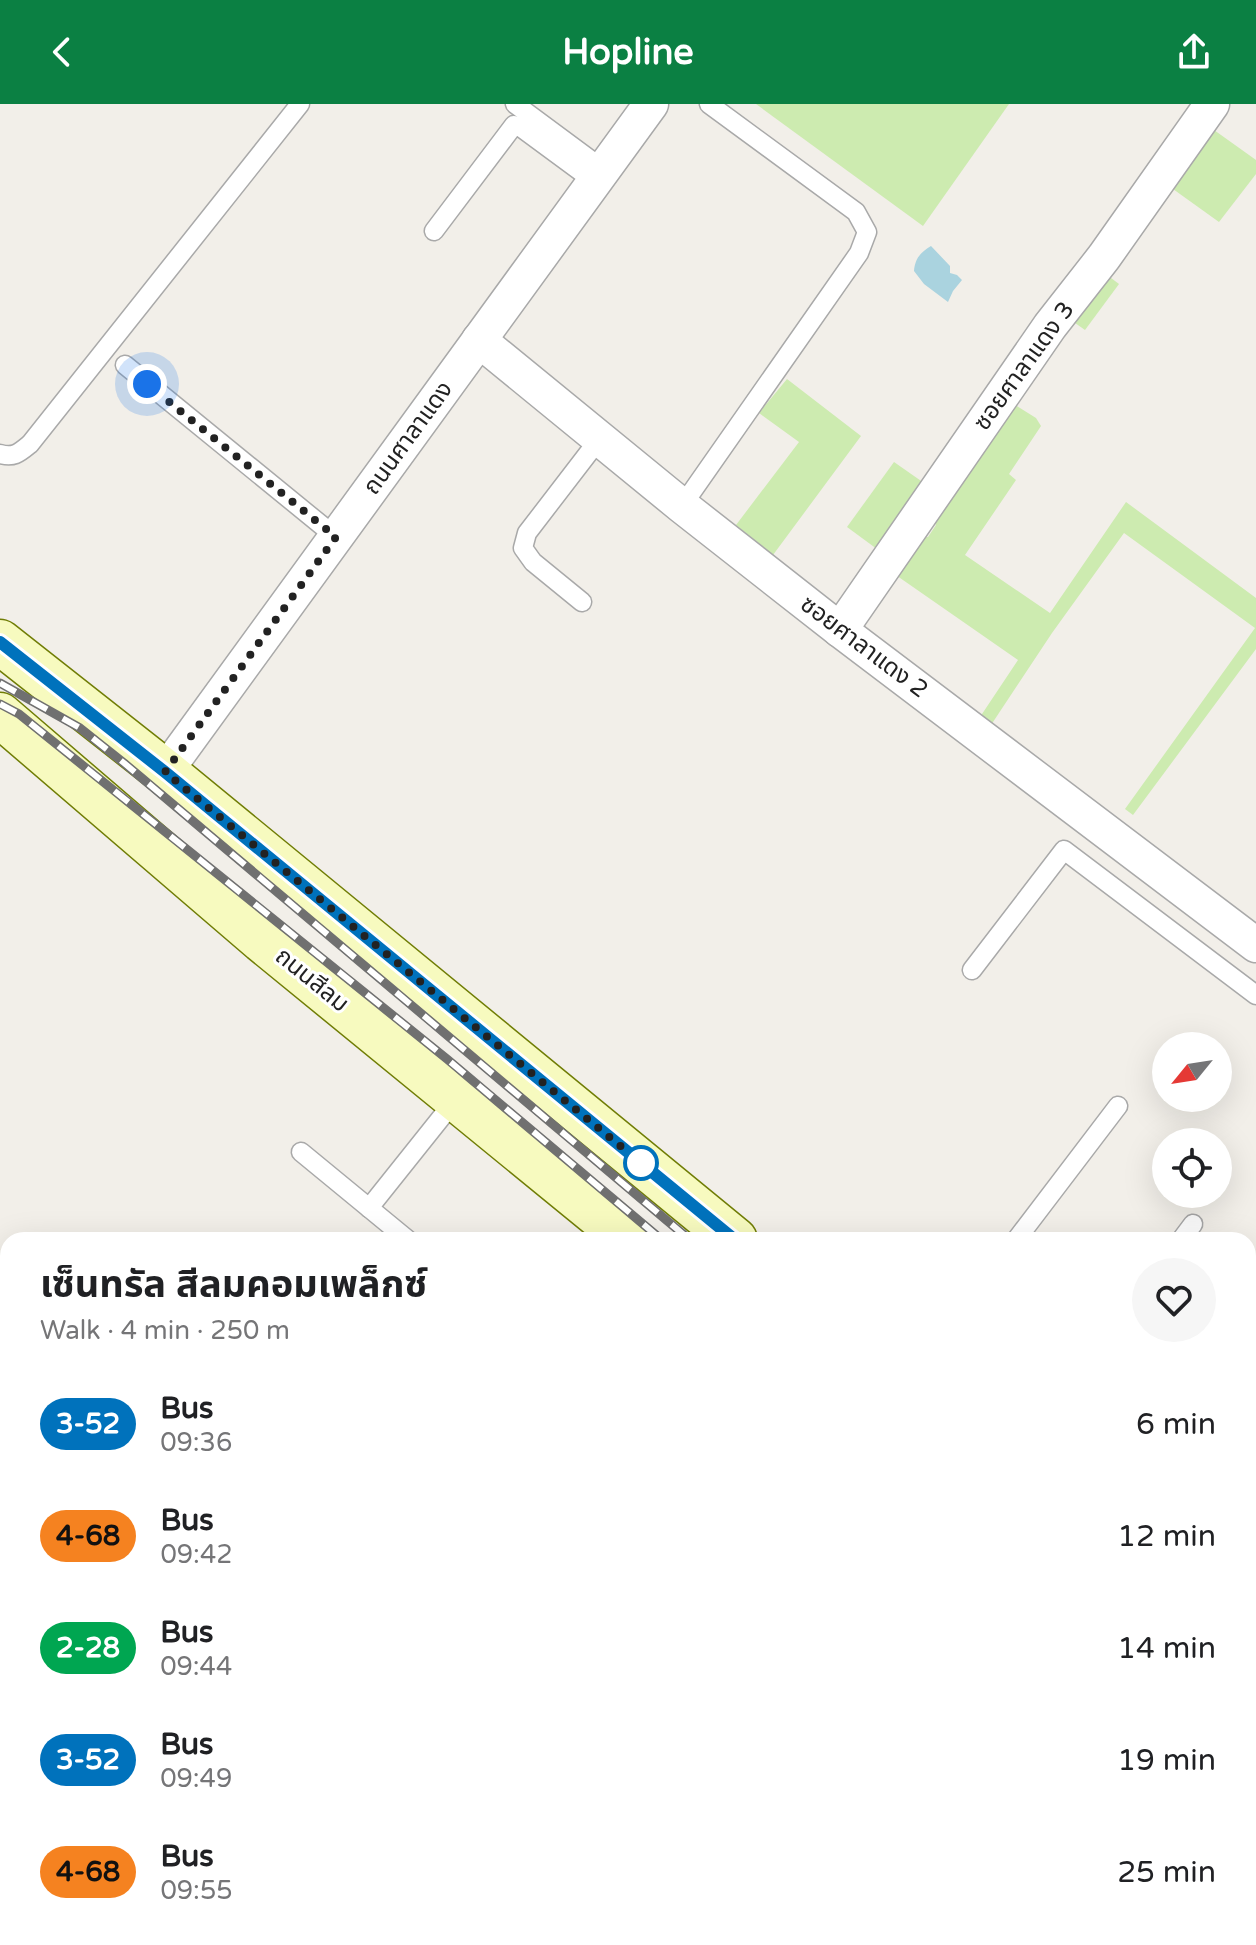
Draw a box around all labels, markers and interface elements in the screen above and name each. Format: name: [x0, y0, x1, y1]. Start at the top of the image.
icon: back: [40, 30, 84, 74]
icon: share: [1172, 30, 1216, 74]
text: Hopline: [562, 31, 694, 74]
street label: ซอยศาลาแดง 3: [968, 296, 1080, 436]
your location: [127, 364, 167, 404]
street label: ถนนศาลาแดง: [357, 376, 459, 500]
street label: ซอยศาลาแดง 2: [795, 590, 933, 704]
street label: ถนนสีลม: [269, 942, 355, 1018]
north arrow: [1152, 1032, 1232, 1112]
map controls: [1152, 1032, 1232, 1208]
button: locate: [1152, 1128, 1232, 1208]
unlabelled marker: [624, 1146, 658, 1180]
button: heart: [1132, 1258, 1216, 1342]
text: เซ็นทรัล สีลมคอมเพล็กซ์: [40, 1262, 427, 1308]
text: Walk · 4 min · 250 m: [40, 1315, 290, 1346]
text: Bus: [160, 1390, 213, 1427]
text: 6 min: [1136, 1406, 1216, 1443]
text: 3-52: [56, 1407, 120, 1441]
text: 09:36: [160, 1427, 232, 1458]
text: Bus: [160, 1502, 214, 1539]
text: 12 min: [1117, 1518, 1216, 1555]
text: 4-68: [56, 1519, 120, 1553]
text: 09:42: [160, 1539, 233, 1570]
text: Bus: [160, 1614, 213, 1651]
text: 14 min: [1117, 1630, 1216, 1667]
text: 2-28: [56, 1631, 120, 1665]
text: 09:44: [160, 1651, 232, 1682]
text: Bus: [160, 1726, 213, 1763]
text: 19 min: [1117, 1742, 1216, 1779]
text: 3-52: [56, 1743, 120, 1777]
text: 09:49: [160, 1763, 232, 1794]
text: Bus: [160, 1838, 214, 1875]
text: 25 min: [1117, 1854, 1216, 1891]
text: 4-68: [56, 1855, 120, 1889]
text: 09:55: [160, 1875, 233, 1906]

